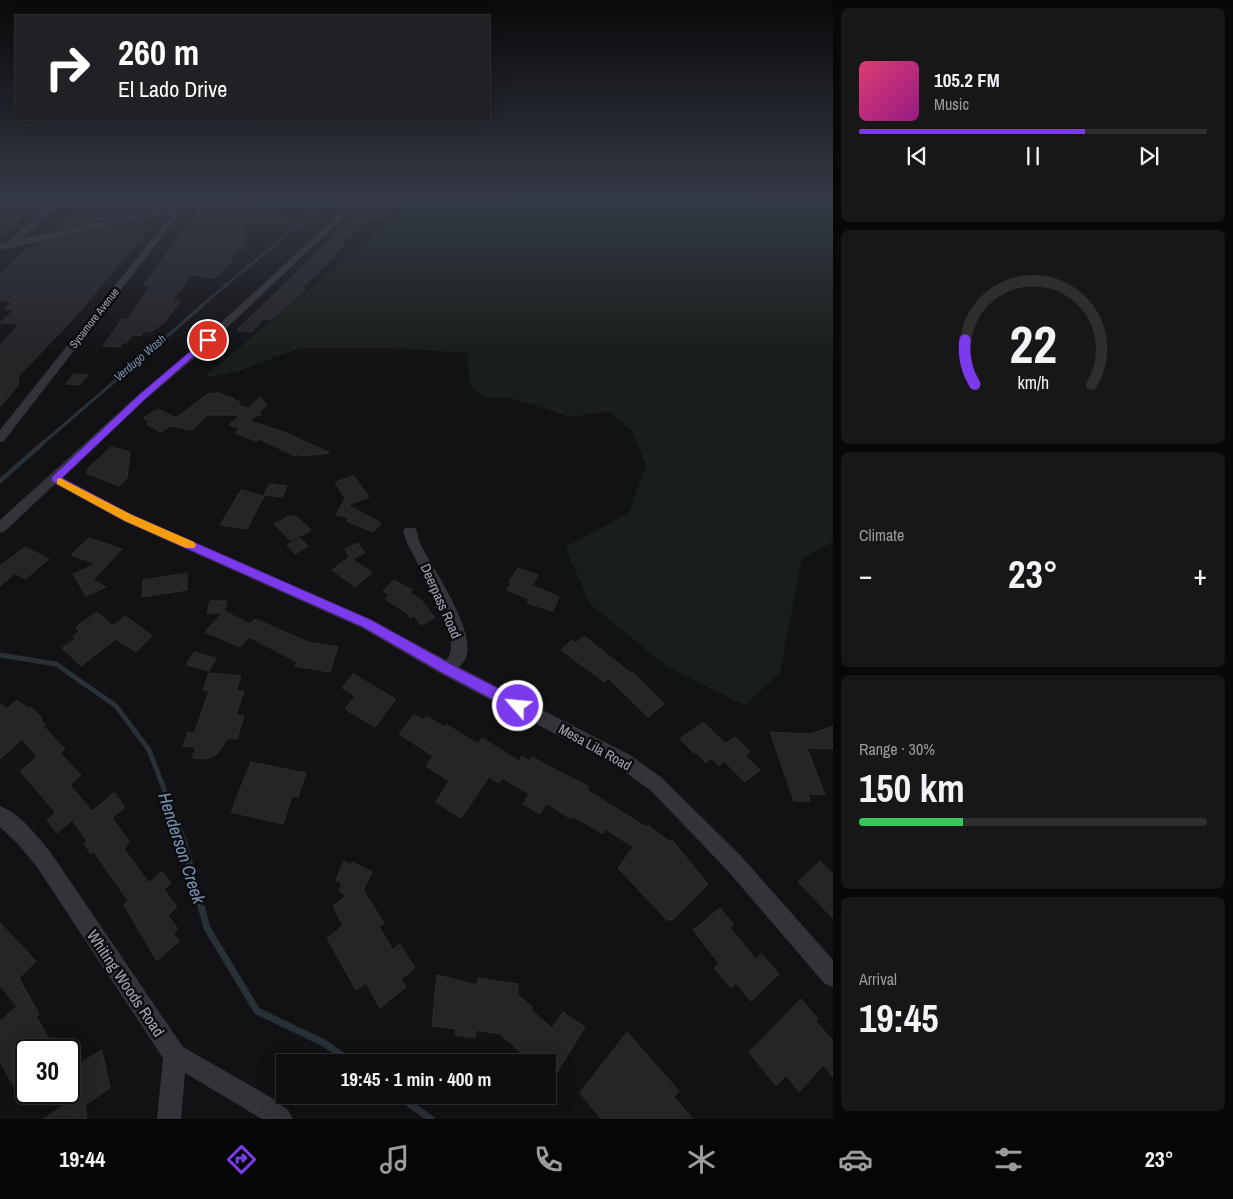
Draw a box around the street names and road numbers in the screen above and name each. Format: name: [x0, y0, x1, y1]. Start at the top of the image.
street label: Sycamore Avenue: [66, 285, 122, 351]
street label: Deerpass Road: [417, 561, 465, 641]
street label: Mesa Lila Road: [555, 720, 635, 774]
street label: Whiting Woods Road: [82, 925, 170, 1041]

